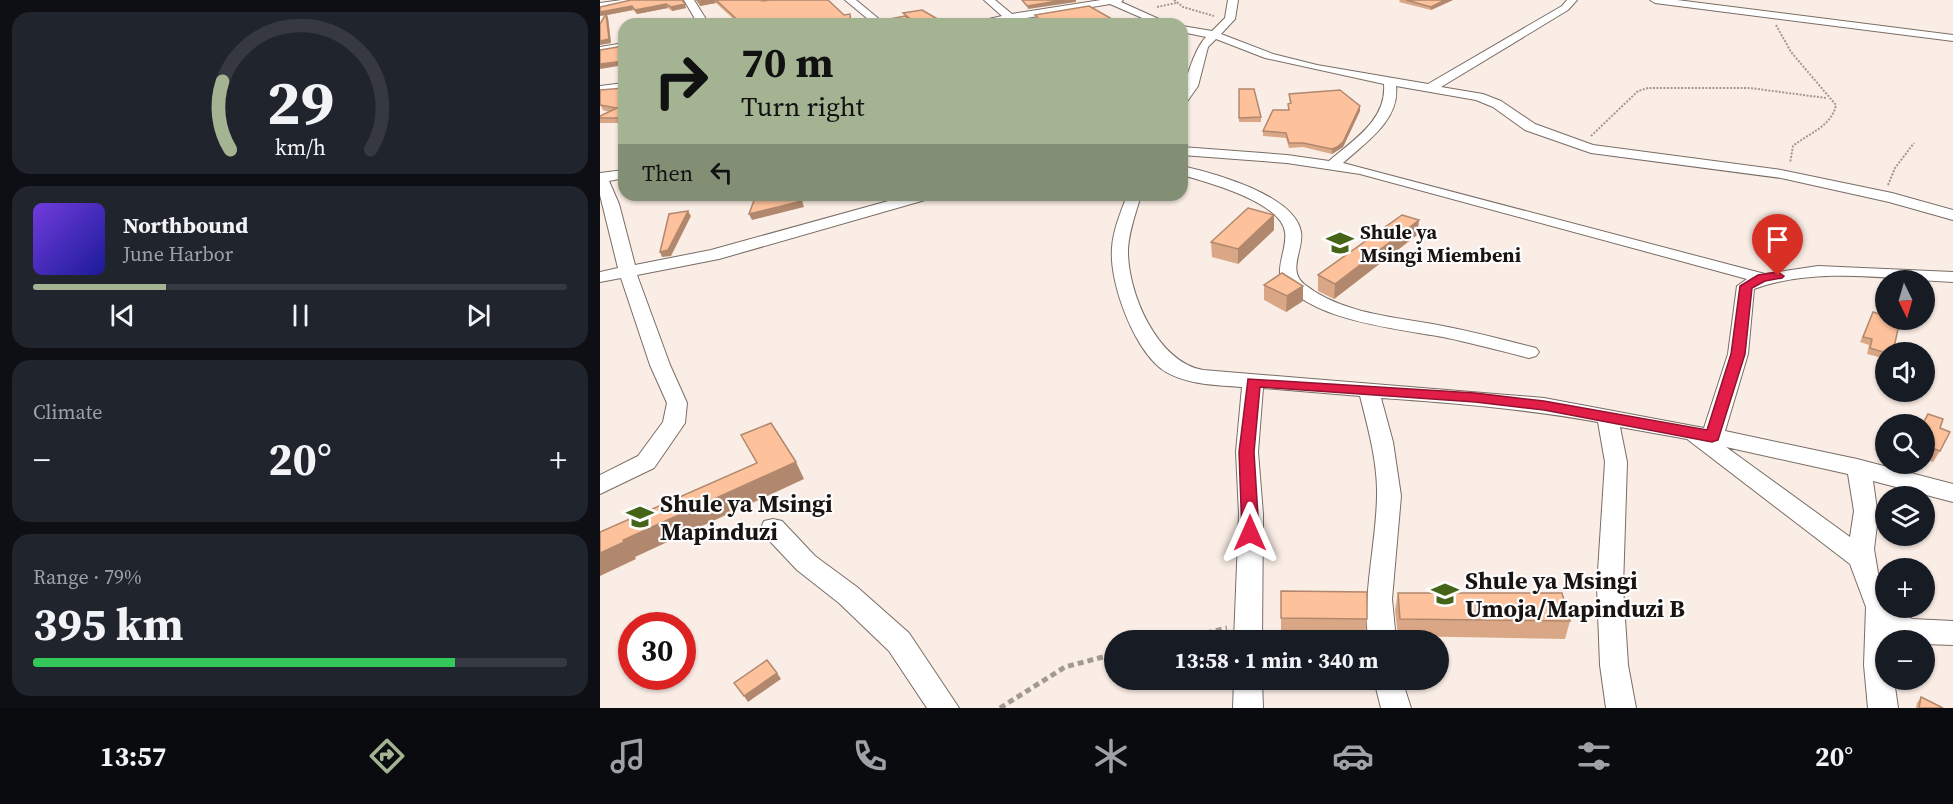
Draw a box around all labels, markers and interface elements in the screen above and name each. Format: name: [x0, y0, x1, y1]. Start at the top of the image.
text: 70 m: [741, 33, 834, 91]
icon: right: [642, 42, 720, 120]
text: 29: [266, 59, 334, 145]
text: Turn right: [741, 88, 865, 125]
text: km/h: [274, 133, 326, 162]
icon: left: [705, 156, 738, 189]
text: Then: [642, 158, 693, 188]
text: Northbound: [123, 210, 248, 240]
pin: [1752, 214, 1803, 276]
place label: Shule ya Msingi Miembeni: [1360, 218, 1521, 269]
icon: arrive: [1761, 223, 1794, 256]
school or university icon: Shule ya Msingi Miembeni: [1325, 228, 1355, 258]
text: June Harbor: [123, 240, 233, 268]
north arrow: [1875, 270, 1935, 330]
map controls: [1875, 270, 1935, 690]
icon: previous: [106, 299, 139, 332]
icon: pause: [284, 299, 317, 332]
icon: next: [462, 299, 495, 332]
button: sound: [1875, 342, 1935, 402]
text: Climate: [33, 398, 102, 426]
button: search: [1875, 414, 1935, 474]
text: 20°: [268, 428, 332, 490]
text: −: [33, 437, 51, 482]
text: +: [549, 437, 567, 482]
button: layers: [1875, 486, 1935, 546]
place label: Shule ya Msingi Mapinduzi: [660, 487, 833, 548]
position arrow: [1218, 501, 1282, 565]
school or university icon: Shule ya Msingi Mapinduzi: [625, 502, 655, 532]
button: +: [1875, 558, 1935, 618]
text: Range · 79%: [33, 563, 142, 591]
place label: Shule ya Msingi Umoja/Mapinduzi B: [1465, 564, 1685, 625]
school or university icon: Shule ya Msingi Umoja/Mapinduzi B: [1430, 579, 1460, 609]
text: 395 km: [33, 593, 184, 655]
speed limit sign: 30: [618, 612, 696, 690]
button: −: [1875, 630, 1935, 690]
text: 13:58 · 1 min · 340 m: [1175, 645, 1378, 675]
icon: directions: [366, 735, 408, 777]
icon: music: [607, 735, 649, 777]
icon: phone: [849, 735, 891, 777]
icon: climate: [1090, 735, 1132, 777]
icon: car: [1332, 735, 1374, 777]
icon: filters: [1573, 735, 1615, 777]
text: 13:57: [100, 738, 166, 775]
text: 20°: [1815, 738, 1853, 775]

